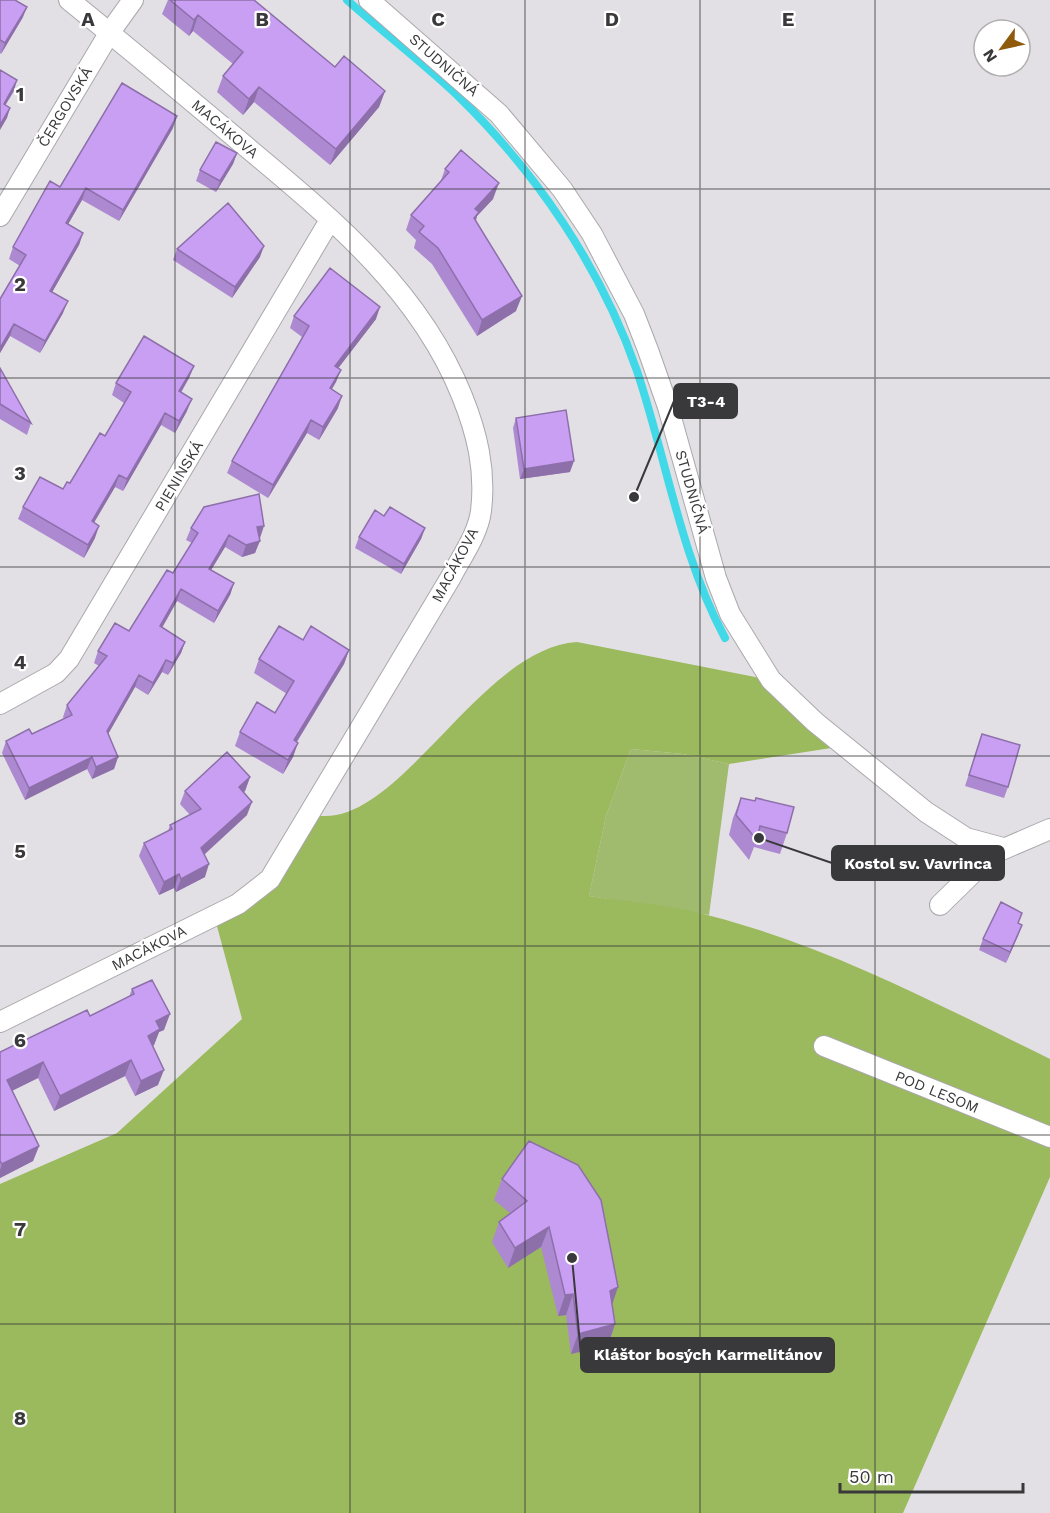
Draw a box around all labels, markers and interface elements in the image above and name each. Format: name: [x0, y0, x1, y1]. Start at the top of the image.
text: A: [81, 7, 95, 31]
text: B: [255, 7, 269, 31]
text: C: [431, 7, 445, 31]
text: D: [605, 7, 619, 31]
text: E: [782, 7, 794, 31]
north arrow: [972, 18, 1032, 78]
street label: STUDNIČNÁ: [406, 29, 483, 100]
text: N: [979, 46, 1001, 66]
street label: ČERGOVSKÁ: [33, 63, 96, 150]
text: 1: [16, 82, 24, 106]
street label: MACÁKOVA: [188, 96, 262, 162]
text: 2: [14, 272, 26, 296]
callout: T3-4: [674, 384, 737, 418]
text: T3-4: [687, 392, 725, 411]
street label: PIENINSKÁ: [151, 437, 207, 514]
street label: STUDNIČNÁ: [671, 448, 714, 536]
text: 3: [14, 461, 26, 485]
street label: MACÁKOVA: [428, 525, 482, 605]
text: 4: [14, 650, 27, 674]
text: 5: [14, 839, 26, 863]
callout: Kostol sv. Vavrinca: [832, 846, 1004, 880]
text: Kostol sv. Vavrinca: [844, 854, 992, 873]
street label: MACÁKOVA: [109, 921, 190, 975]
text: 6: [14, 1028, 26, 1052]
street label: POD LESOM: [893, 1067, 981, 1117]
text: 7: [14, 1217, 26, 1241]
callout: Kláštor bosých Karmelitánov: [581, 1338, 834, 1372]
text: Kláštor bosých Karmelitánov: [594, 1345, 822, 1364]
text: 8: [14, 1406, 26, 1430]
scale bar: [840, 1456, 1023, 1494]
text: 50 m: [849, 1466, 894, 1487]

